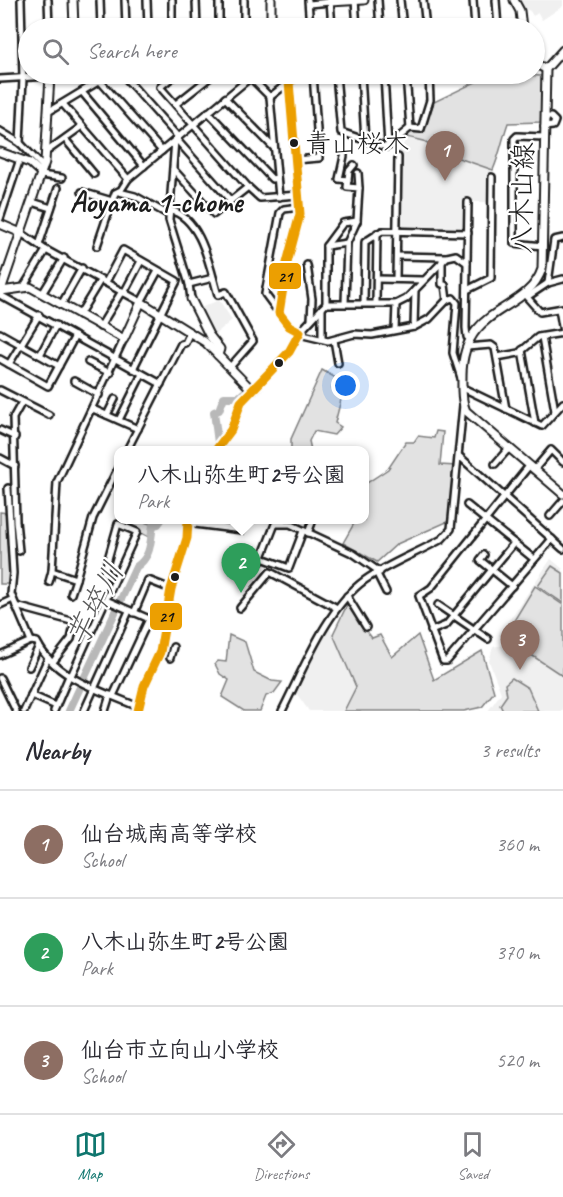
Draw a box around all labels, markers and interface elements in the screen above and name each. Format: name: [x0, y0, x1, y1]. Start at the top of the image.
search box: [18, 18, 545, 84]
icon: search: [39, 35, 72, 68]
text: Search here: [87, 37, 177, 65]
place label: 青山桜木: [305, 127, 409, 160]
pin: 1: [426, 132, 464, 181]
marker: 青山桜木: [288, 137, 300, 149]
street label: 八木山線: [504, 142, 540, 254]
district label: Aoyama 1-chome: [70, 183, 244, 221]
line badge: 21: [268, 262, 302, 290]
text: 21: [278, 267, 294, 287]
unlabelled marker: [273, 357, 285, 369]
your location: [331, 371, 360, 400]
popup: [114, 446, 369, 524]
text: 八木山弥生町2号公園: [138, 461, 345, 489]
text: Park: [138, 489, 169, 514]
pin: 2: [222, 544, 260, 593]
water label: 芋埣川: [58, 555, 132, 653]
unlabelled marker: [169, 571, 181, 583]
line badge: 21: [149, 602, 183, 631]
text: 21: [159, 607, 175, 627]
pin: 3: [500, 620, 540, 670]
text: Nearby: [24, 734, 89, 767]
text: 3 results: [480, 738, 539, 763]
text: 仙台城南高等学校: [81, 820, 257, 848]
text: 1: [39, 832, 48, 857]
text: 360 m: [496, 832, 539, 857]
text: School: [81, 848, 124, 873]
text: 八木山弥生町2号公園: [81, 928, 289, 956]
text: 2: [39, 940, 48, 965]
text: 370 m: [496, 940, 539, 965]
text: Park: [81, 956, 113, 981]
text: 仙台市立向山小学校: [81, 1036, 279, 1064]
text: 3: [39, 1048, 48, 1073]
text: 520 m: [496, 1048, 539, 1073]
text: School: [81, 1064, 124, 1089]
tab: Map: [74, 1128, 107, 1184]
tab: Directions: [254, 1128, 309, 1184]
tab: Saved: [456, 1128, 489, 1184]

